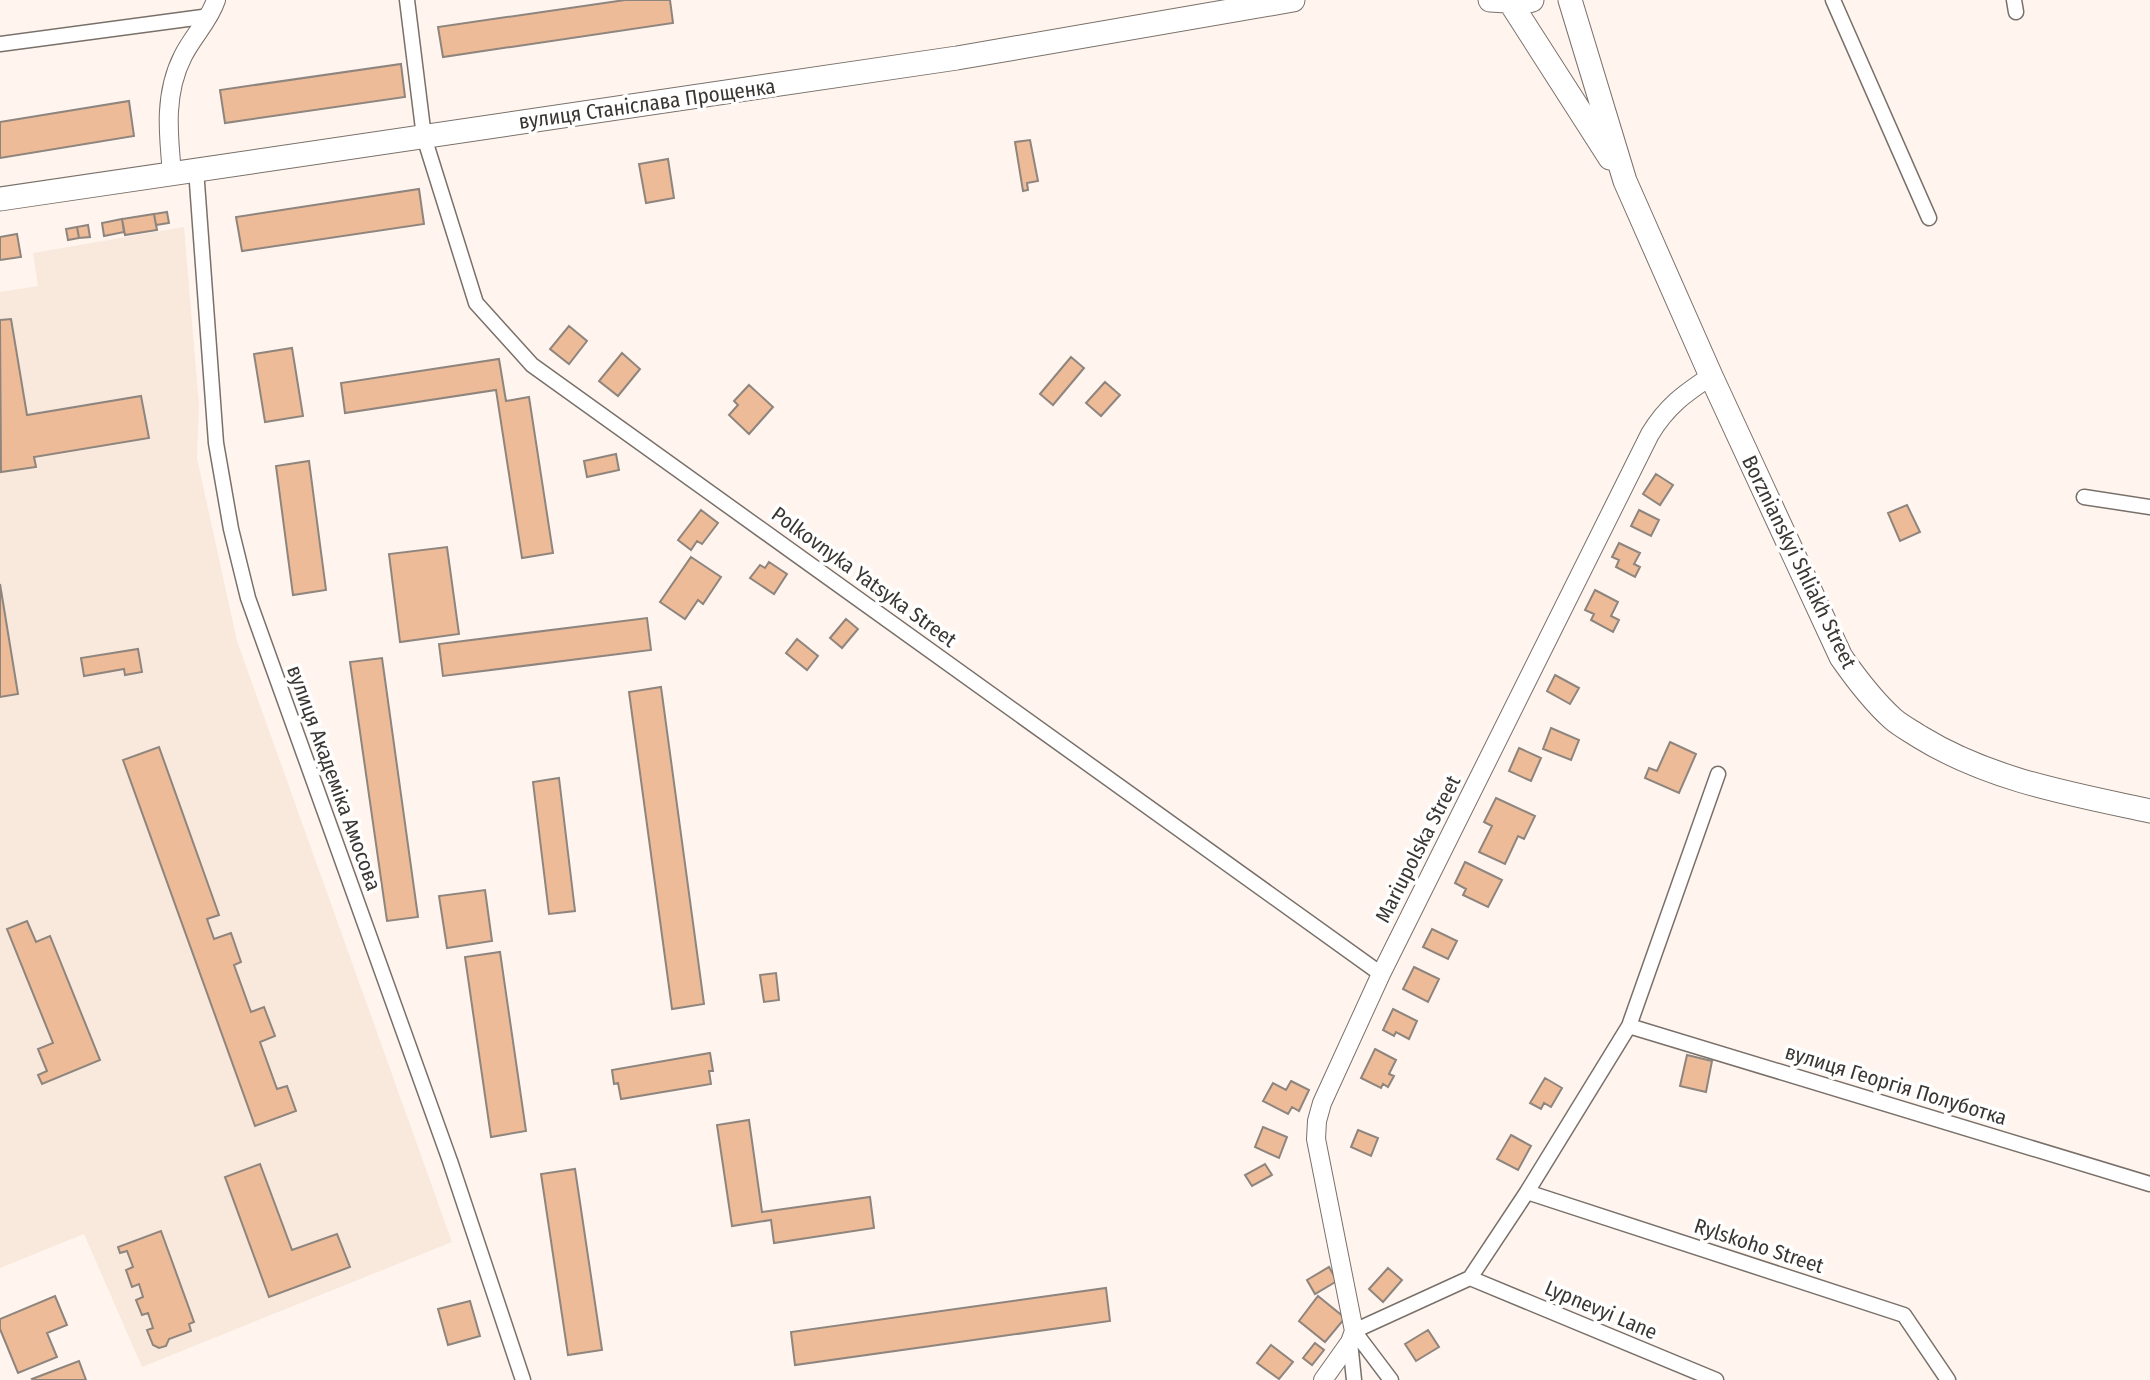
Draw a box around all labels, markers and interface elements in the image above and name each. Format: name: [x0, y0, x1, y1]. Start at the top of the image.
street label: вулиця Станіслава Прощенка: [517, 73, 777, 135]
street label: Borznianskyi Shliakh Street: [1736, 451, 1862, 673]
street label: Polkovnyka Yatsyka Street: [766, 501, 962, 653]
street label: вулиця Академіка Амосова: [281, 662, 387, 894]
street label: Mariupolska Street: [1370, 771, 1466, 927]
street label: вулиця Георгія Полуботка: [1782, 1039, 2010, 1131]
street label: Rylskoho Street: [1691, 1213, 1827, 1279]
street label: Lypnevyi Lane: [1541, 1275, 1661, 1345]

